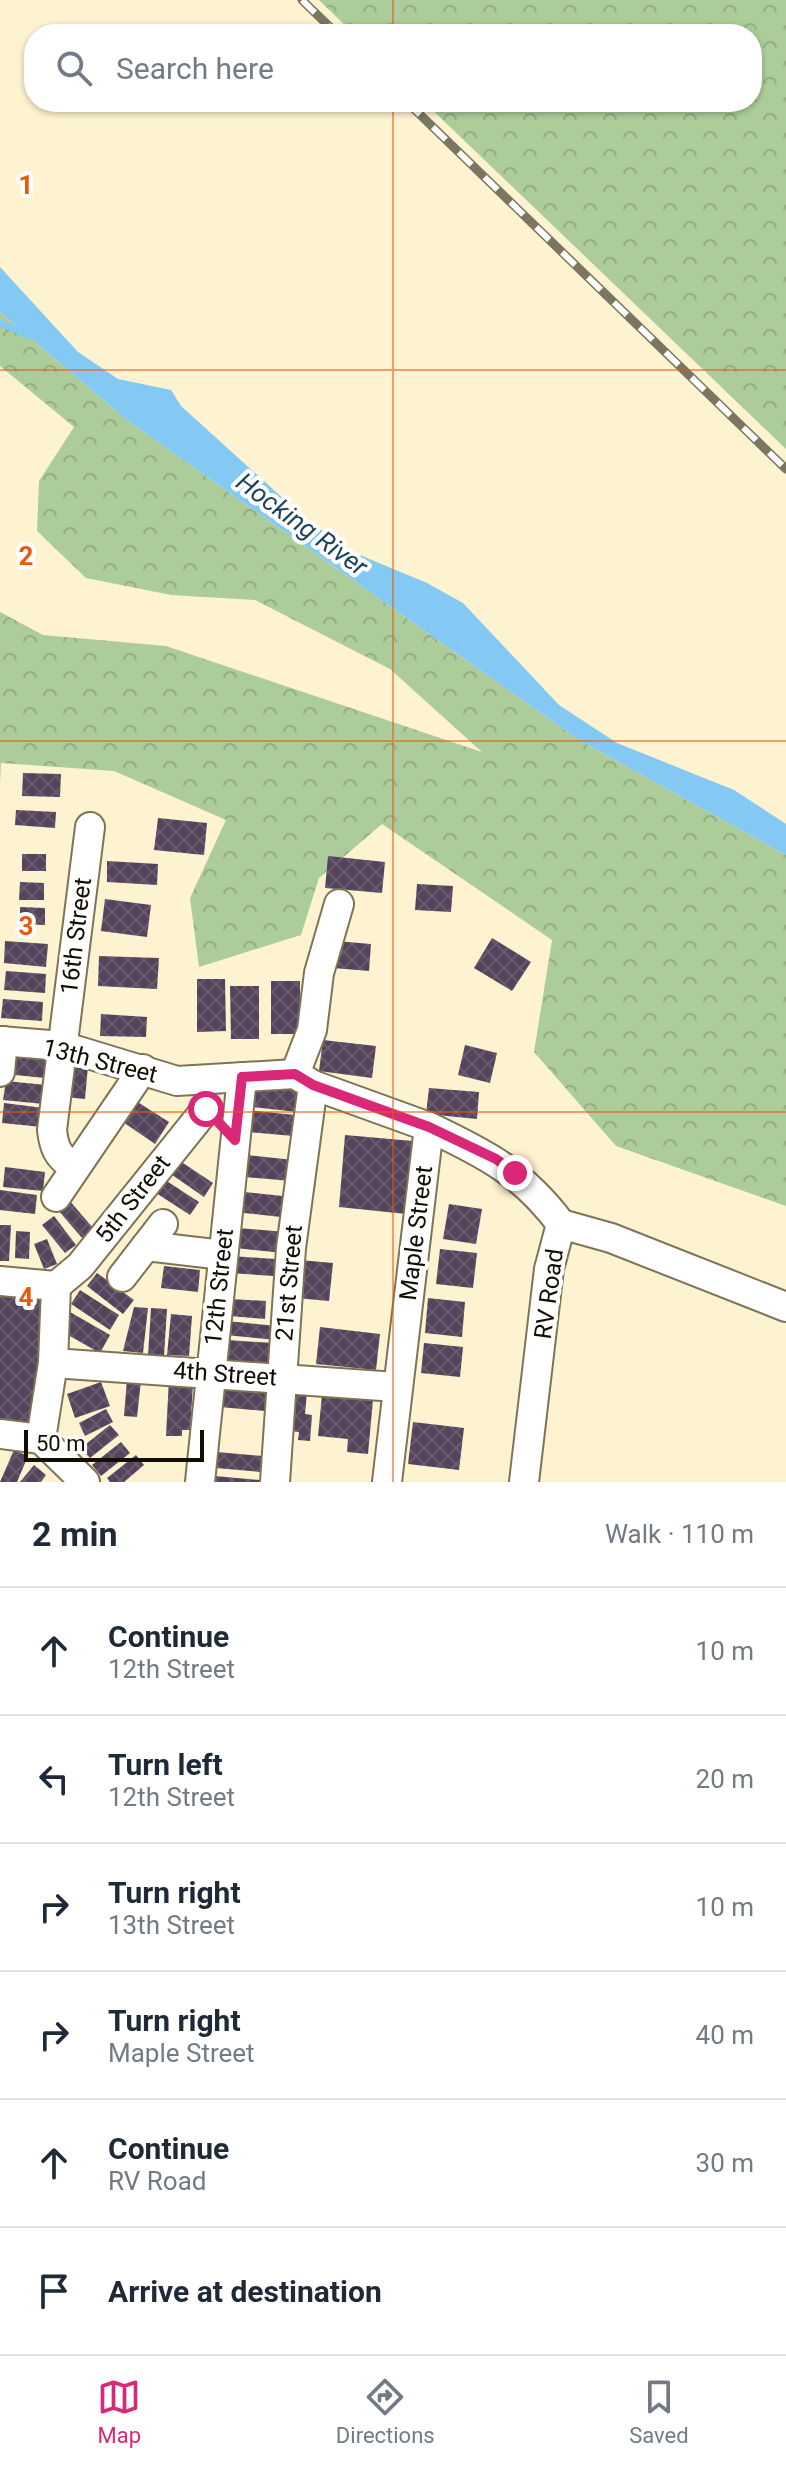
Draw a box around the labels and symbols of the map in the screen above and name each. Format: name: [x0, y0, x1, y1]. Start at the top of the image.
text: 1: [19, 170, 33, 200]
water label: Hocking River: [231, 466, 375, 582]
text: 2: [19, 541, 33, 571]
street label: 16th Street: [55, 876, 97, 996]
text: 3: [19, 911, 33, 941]
street label: 13th Street: [40, 1033, 160, 1089]
route start: [188, 1091, 224, 1127]
street label: 5th Street: [90, 1149, 176, 1249]
route end: [497, 1155, 533, 1191]
street label: Maple Street: [394, 1164, 438, 1302]
street label: 21st Street: [270, 1224, 308, 1342]
street label: 12th Street: [199, 1227, 239, 1347]
street label: RV Road: [529, 1247, 569, 1341]
text: 4: [19, 1282, 34, 1312]
street label: 4th Street: [172, 1356, 278, 1392]
scale bar: [24, 1426, 204, 1462]

